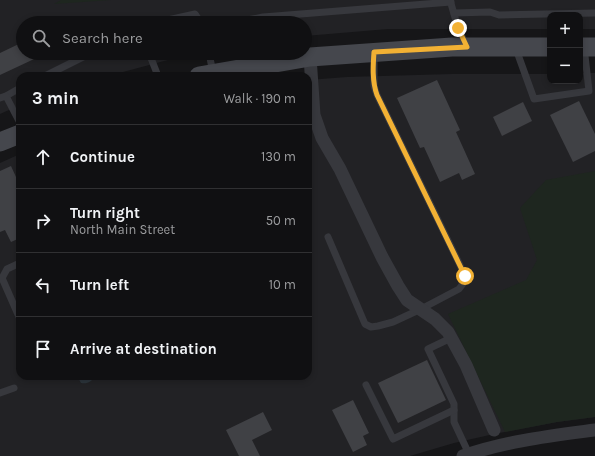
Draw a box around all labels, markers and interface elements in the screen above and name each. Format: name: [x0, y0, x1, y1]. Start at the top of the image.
map controls: [547, 12, 583, 84]
button: +: [547, 12, 583, 48]
search box: [16, 16, 312, 60]
route end: [449, 19, 467, 37]
icon: search: [30, 27, 52, 49]
text: Search here: [62, 29, 143, 47]
button: −: [547, 48, 583, 84]
text: 3 min: [32, 88, 79, 108]
text: Walk · 190 m: [223, 91, 296, 106]
icon: ahead: [32, 146, 54, 168]
text: Continue: [70, 148, 135, 166]
text: 130 m: [261, 149, 296, 164]
text: Turn right: [70, 204, 140, 222]
icon: right: [32, 210, 54, 232]
text: 50 m: [266, 213, 296, 228]
text: North Main Street: [70, 222, 175, 237]
route start: [456, 267, 474, 285]
icon: left: [32, 274, 54, 296]
text: Turn left: [70, 276, 129, 294]
text: 10 m: [269, 277, 296, 292]
icon: arrive: [32, 338, 54, 360]
text: Arrive at destination: [70, 340, 217, 358]

